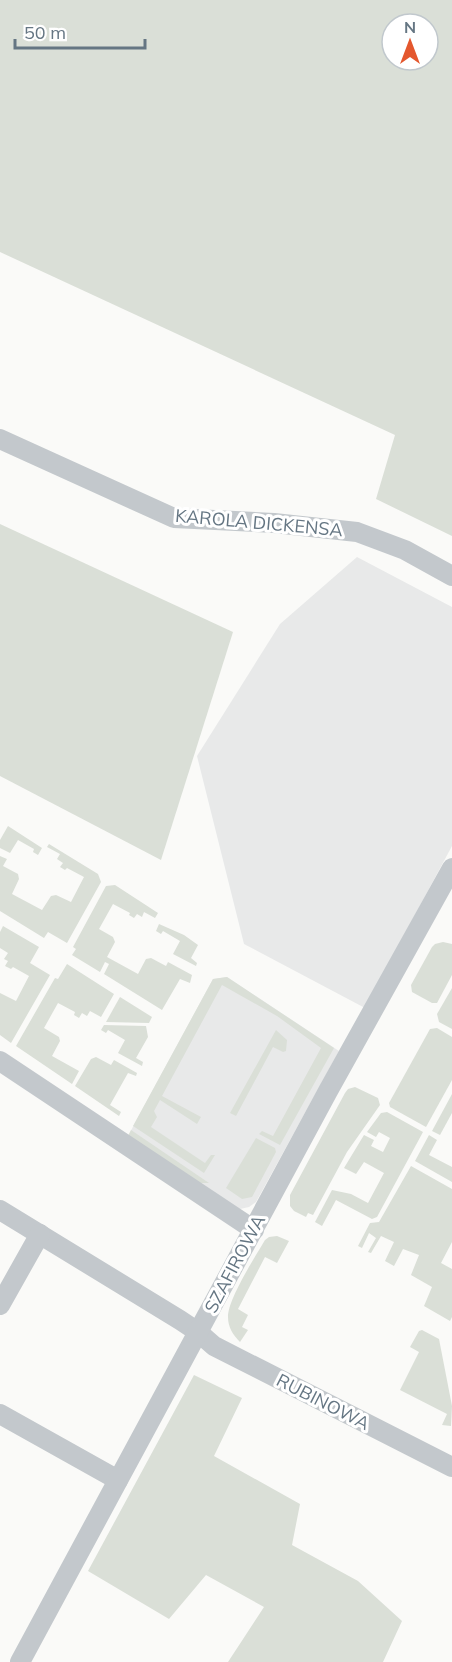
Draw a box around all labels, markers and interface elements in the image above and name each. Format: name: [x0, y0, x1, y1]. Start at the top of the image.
scale bar: [15, 12, 146, 50]
north arrow: [380, 12, 440, 72]
text: N: [404, 17, 416, 37]
text: 50 m: [24, 21, 66, 44]
street label: KAROLA DICKENSA: [174, 504, 344, 541]
street label: SZAFIROWA: [199, 1211, 270, 1317]
street label: RUBINOWA: [273, 1368, 374, 1435]

